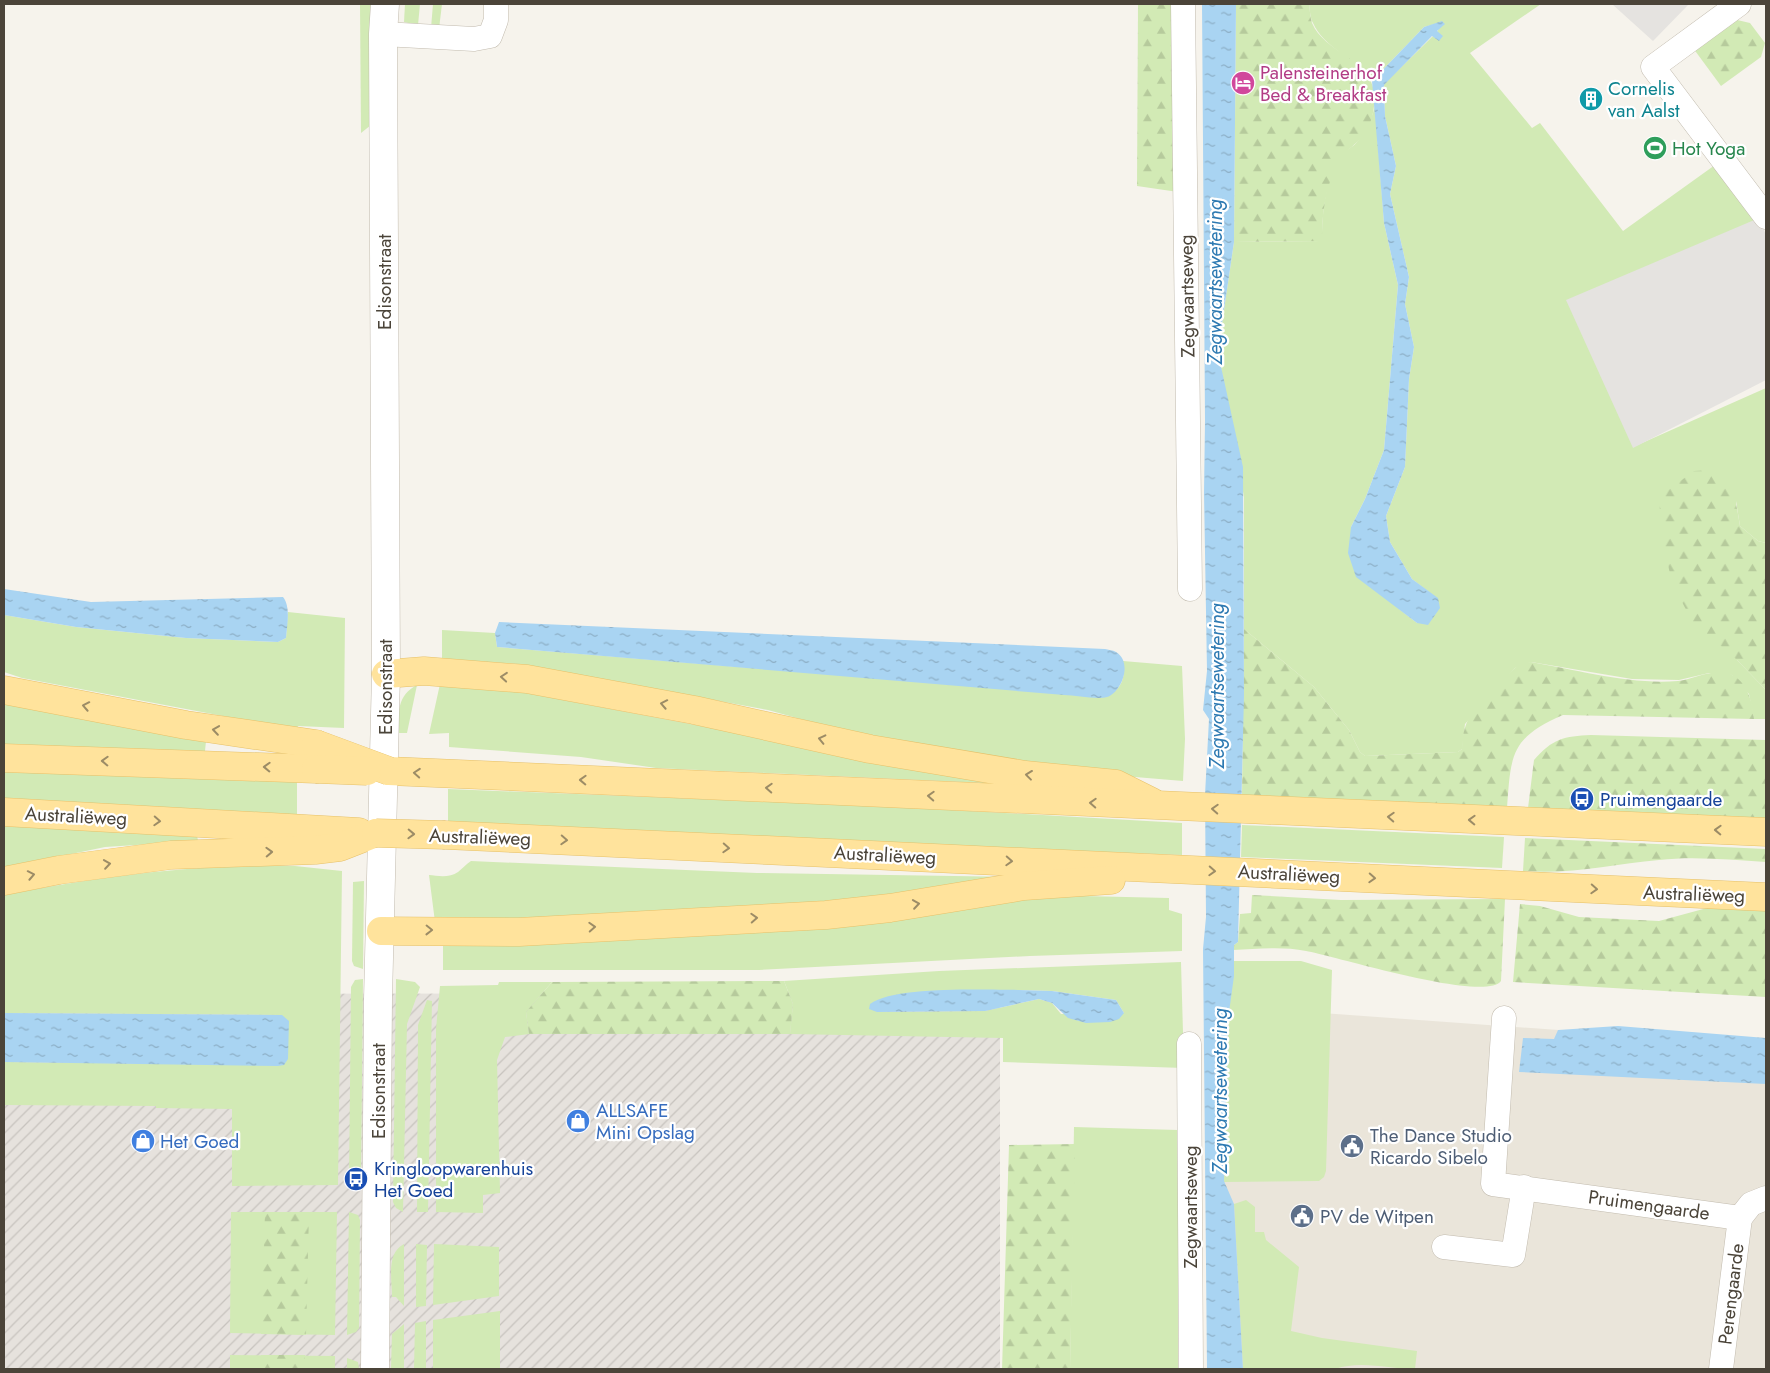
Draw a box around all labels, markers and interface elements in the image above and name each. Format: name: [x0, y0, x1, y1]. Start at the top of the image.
place label: Palensteinerhof Bed & Breakfast: [1260, 59, 1387, 108]
hotel icon: Palensteinerhof Bed & Breakfast: [1230, 70, 1256, 96]
place label: Cornelis van Aalst: [1608, 75, 1680, 124]
building icon: Cornelis van Aalst: [1578, 86, 1604, 112]
sports icon: Hot Yoga: [1642, 135, 1668, 161]
place label: Hot Yoga: [1672, 135, 1745, 162]
water label: Zegwaartsewetering: [1201, 199, 1230, 366]
street label: Edisonstraat: [371, 234, 398, 330]
street label: Zegwaartseweg: [1172, 234, 1202, 358]
water label: Zegwaartsewetering: [1203, 603, 1232, 770]
street label: Edisonstraat: [372, 639, 399, 735]
one-way arrow: [499, 671, 507, 682]
one-way arrow: [659, 700, 668, 710]
one-way arrow: [82, 702, 91, 712]
one-way arrow: [212, 725, 220, 736]
one-way arrow: [818, 734, 827, 745]
one-way arrow: [100, 756, 108, 767]
one-way arrow: [263, 762, 271, 773]
one-way arrow: [413, 768, 421, 779]
one-way arrow: [1025, 770, 1033, 781]
one-way arrow: [578, 774, 586, 785]
one-way arrow: [765, 783, 772, 793]
bus stop icon: Pruimengaarde: [1569, 786, 1595, 812]
place label: Pruimengaarde: [1600, 786, 1722, 813]
one-way arrow: [927, 790, 935, 801]
one-way arrow: [1089, 798, 1097, 809]
street label: Australiëweg: [24, 800, 128, 832]
one-way arrow: [1210, 803, 1218, 814]
one-way arrow: [1386, 811, 1394, 822]
one-way arrow: [154, 815, 162, 826]
one-way arrow: [1467, 815, 1475, 825]
street label: Australiëweg: [428, 822, 532, 852]
one-way arrow: [1713, 825, 1721, 836]
one-way arrow: [407, 829, 415, 839]
one-way arrow: [560, 835, 568, 846]
street label: Australiëweg: [833, 839, 937, 871]
one-way arrow: [722, 842, 730, 853]
one-way arrow: [266, 847, 273, 857]
one-way arrow: [1005, 856, 1013, 866]
street label: Australiëweg: [1237, 858, 1341, 890]
one-way arrow: [103, 859, 111, 870]
one-way arrow: [1208, 865, 1216, 876]
one-way arrow: [27, 871, 36, 881]
one-way arrow: [1368, 873, 1376, 884]
street label: Australiëweg: [1642, 879, 1746, 909]
one-way arrow: [1590, 884, 1598, 895]
one-way arrow: [912, 900, 920, 910]
one-way arrow: [750, 913, 758, 924]
one-way arrow: [588, 922, 596, 933]
one-way arrow: [426, 925, 434, 935]
water label: Zegwaartsewetering: [1206, 1008, 1235, 1175]
street label: Edisonstraat: [365, 1043, 392, 1139]
place label: ALLSAFE Mini Opslag: [596, 1097, 695, 1146]
shop icon: ALLSAFE Mini Opslag: [565, 1108, 591, 1134]
place label: The Dance Studio Ricardo Sibelo: [1370, 1122, 1512, 1171]
shop icon: Het Goed: [130, 1128, 156, 1154]
place label: Het Goed: [160, 1128, 239, 1155]
public building icon: The Dance Studio Ricardo Sibelo: [1339, 1133, 1365, 1159]
street label: Zegwaartseweg: [1177, 1145, 1204, 1269]
place label: Kringloopwarenhuis Het Goed: [374, 1155, 534, 1204]
bus stop icon: Kringloopwarenhuis Het Goed: [343, 1166, 369, 1192]
street label: Pruimengaarde: [1587, 1183, 1712, 1227]
public building icon: PV de Witpen: [1289, 1203, 1315, 1229]
place label: PV de Witpen: [1320, 1203, 1434, 1230]
street label: Perengaarde: [1711, 1242, 1751, 1346]

